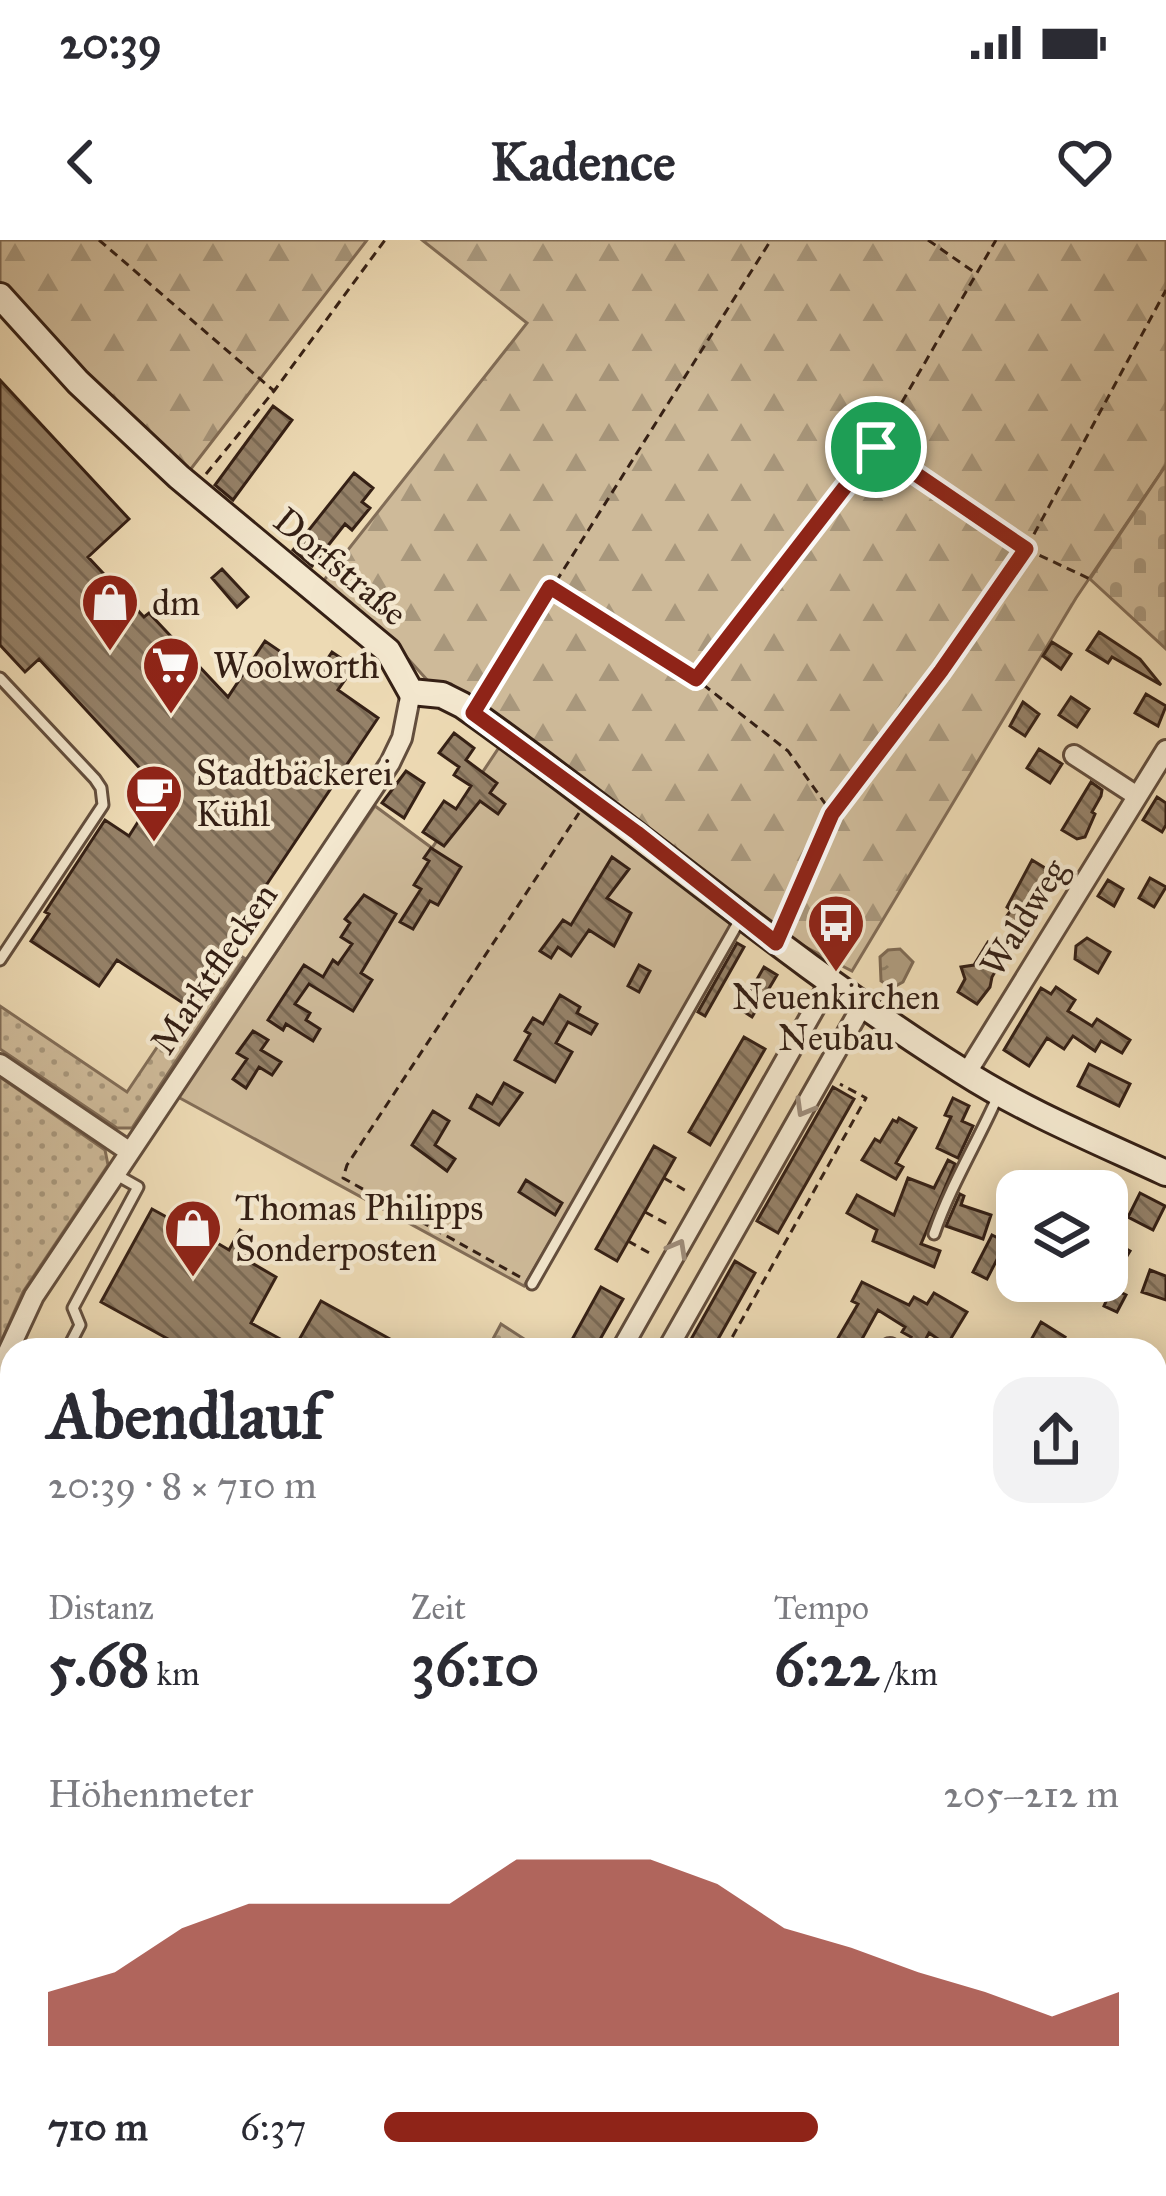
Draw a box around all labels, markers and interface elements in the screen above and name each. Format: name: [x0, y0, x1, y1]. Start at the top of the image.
text: 20:39: [60, 15, 162, 70]
icon: back: [48, 129, 114, 195]
text: Kadence: [490, 129, 676, 195]
icon: heart: [1052, 129, 1118, 195]
pin: [825, 396, 927, 498]
icon: arrive: [843, 414, 909, 480]
street label: Dorfstraße: [265, 498, 416, 635]
shop icon: dm: [79, 571, 141, 653]
place label: dm: [152, 581, 200, 625]
supermarket icon: Woolworth: [140, 634, 202, 716]
place label: Woolworth: [213, 644, 380, 688]
place label: Stadtbäckerei Kühl: [196, 751, 393, 836]
cafe icon: Stadtbäckerei Kühl: [123, 762, 185, 844]
street label: Waldweg: [971, 850, 1077, 984]
street label: Marktflecken: [141, 875, 287, 1062]
bus stop icon: Neuenkirchen Neubau: [805, 892, 867, 974]
place label: Neuenkirchen Neubau: [732, 975, 940, 1060]
one-way arrow: [796, 1095, 819, 1116]
map controls: [996, 1170, 1128, 1302]
button: layers: [996, 1170, 1128, 1302]
place label: Thomas Philipps Sonderposten: [235, 1186, 483, 1271]
shop icon: Thomas Philipps Sonderposten: [162, 1197, 224, 1279]
one-way arrow: [664, 1239, 687, 1261]
text: Abendlauf: [48, 1375, 324, 1456]
button: share: [993, 1377, 1119, 1503]
text: 20:39 · 8 × 710 m: [48, 1461, 317, 1509]
text: Distanz: [48, 1588, 154, 1628]
text: Zeit: [411, 1588, 466, 1628]
text: Tempo: [774, 1588, 869, 1628]
text: 5.68: [48, 1628, 150, 1701]
text: 36:10: [411, 1628, 539, 1701]
text: 6:22: [774, 1628, 879, 1701]
text: km: [150, 1654, 200, 1694]
text: /km: [879, 1654, 938, 1694]
text: Höhenmeter: [48, 1770, 253, 1818]
text: 205–212 m: [943, 1770, 1119, 1818]
text: 710 m: [48, 2103, 148, 2151]
text: 6:37: [240, 2103, 306, 2151]

